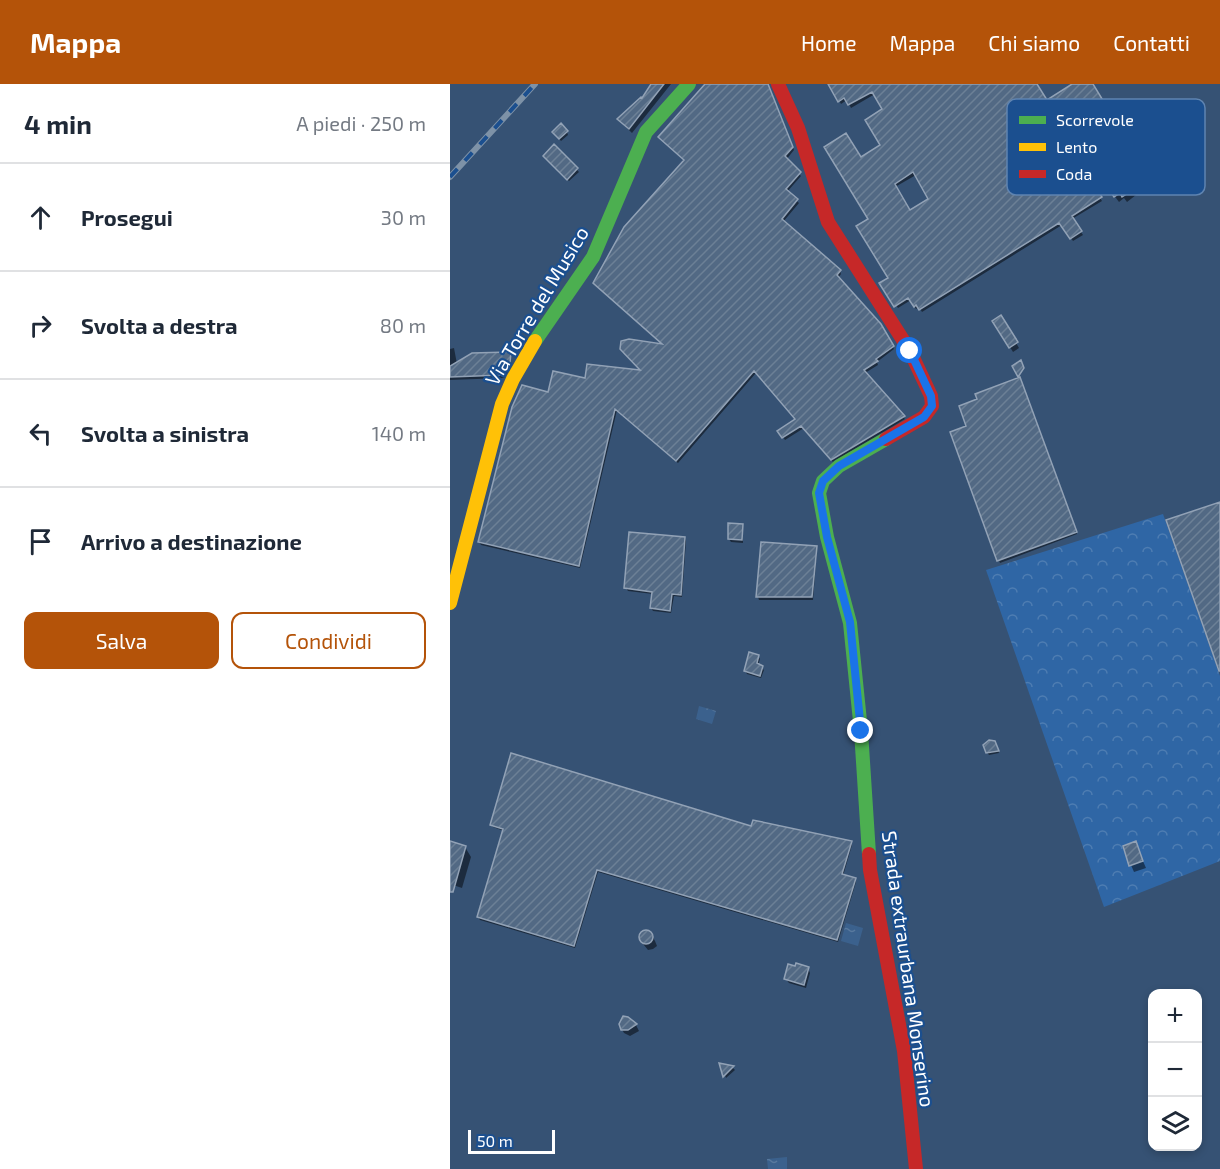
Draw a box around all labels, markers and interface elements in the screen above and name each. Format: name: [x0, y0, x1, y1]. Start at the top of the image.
text: Mappa: [30, 25, 121, 59]
text: Home: [801, 30, 857, 55]
text: Mappa: [890, 30, 955, 55]
text: Chi siamo: [988, 30, 1080, 55]
text: Contatti: [1113, 30, 1190, 55]
legend: [1007, 99, 1205, 195]
text: 4 min: [24, 108, 92, 139]
text: Scorrevole: [1056, 110, 1134, 129]
text: A piedi · 250 m: [296, 111, 426, 135]
text: Lento: [1056, 137, 1097, 156]
text: Coda: [1056, 164, 1092, 183]
icon: ahead: [24, 201, 57, 234]
text: Prosegui: [81, 204, 173, 230]
text: 30 m: [381, 205, 426, 229]
street label: Via Torre del Musico: [479, 222, 593, 389]
icon: right: [24, 309, 57, 342]
text: Svolta a destra: [81, 312, 238, 338]
text: 80 m: [380, 313, 426, 337]
route start: [896, 337, 922, 363]
icon: left: [24, 417, 57, 450]
text: Svolta a sinistra: [81, 420, 249, 446]
text: 140 m: [372, 421, 426, 445]
icon: arrive: [24, 525, 57, 558]
text: Arrivo a destinazione: [81, 528, 302, 554]
button: Salva: [24, 612, 219, 669]
button: Condividi: [231, 612, 426, 669]
route end: [847, 717, 873, 743]
street label: Strada extraurbana Monserino: [878, 829, 940, 1109]
map controls: [1148, 989, 1202, 1151]
button: +: [1148, 989, 1202, 1043]
button: −: [1148, 1043, 1202, 1097]
button: layers: [1148, 1097, 1202, 1151]
scale bar: [468, 1127, 555, 1154]
text: 50 m: [477, 1131, 513, 1150]

